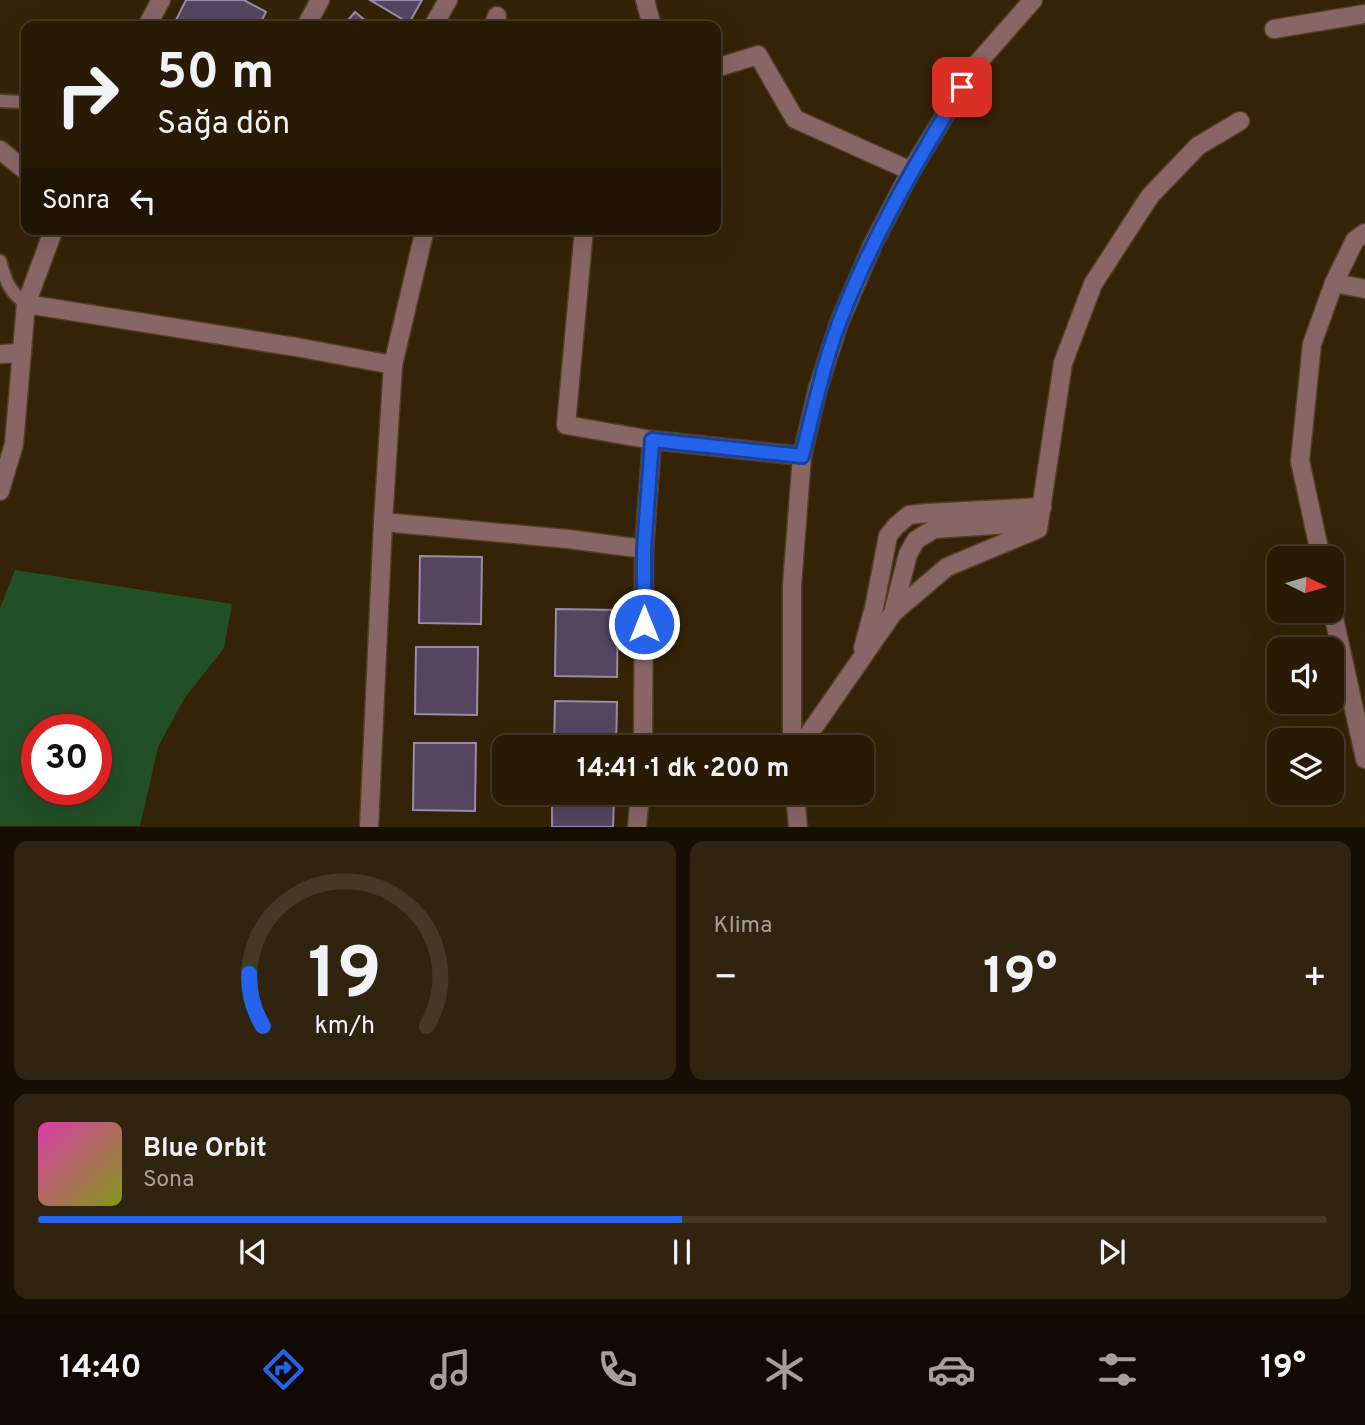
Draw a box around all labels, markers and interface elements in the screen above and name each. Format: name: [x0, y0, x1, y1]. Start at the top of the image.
text: 50 m: [157, 44, 274, 106]
icon: right: [42, 49, 133, 140]
pin: [932, 57, 992, 117]
icon: arrive: [943, 68, 981, 106]
text: Sağa dön: [157, 105, 290, 145]
icon: left: [124, 182, 162, 220]
text: Sonra: [42, 185, 110, 218]
north arrow: [1267, 546, 1344, 623]
map controls: [1267, 546, 1344, 805]
position arrow: [607, 587, 681, 661]
button: sound: [1267, 637, 1344, 714]
speed limit sign: 30: [21, 714, 112, 805]
button: layers: [1267, 728, 1344, 805]
text: 14:41 · 1 dk · 200 m: [577, 753, 789, 786]
text: Klima: [714, 912, 772, 941]
text: 19: [308, 933, 382, 1025]
text: 19°: [983, 946, 1057, 1012]
text: −: [714, 955, 738, 1004]
text: +: [1302, 955, 1327, 1004]
text: km/h: [314, 1011, 375, 1043]
text: Blue Orbit: [143, 1133, 267, 1166]
text: Sona: [143, 1166, 194, 1195]
icon: previous: [234, 1233, 272, 1271]
icon: pause: [663, 1233, 701, 1271]
icon: next: [1093, 1233, 1131, 1271]
icon: directions: [259, 1345, 308, 1394]
icon: music: [426, 1345, 475, 1394]
icon: phone: [593, 1345, 642, 1394]
icon: climate: [760, 1345, 809, 1394]
icon: car: [927, 1345, 976, 1394]
icon: filters: [1093, 1345, 1142, 1394]
text: 14:40: [59, 1349, 142, 1389]
text: 19°: [1260, 1349, 1306, 1389]

